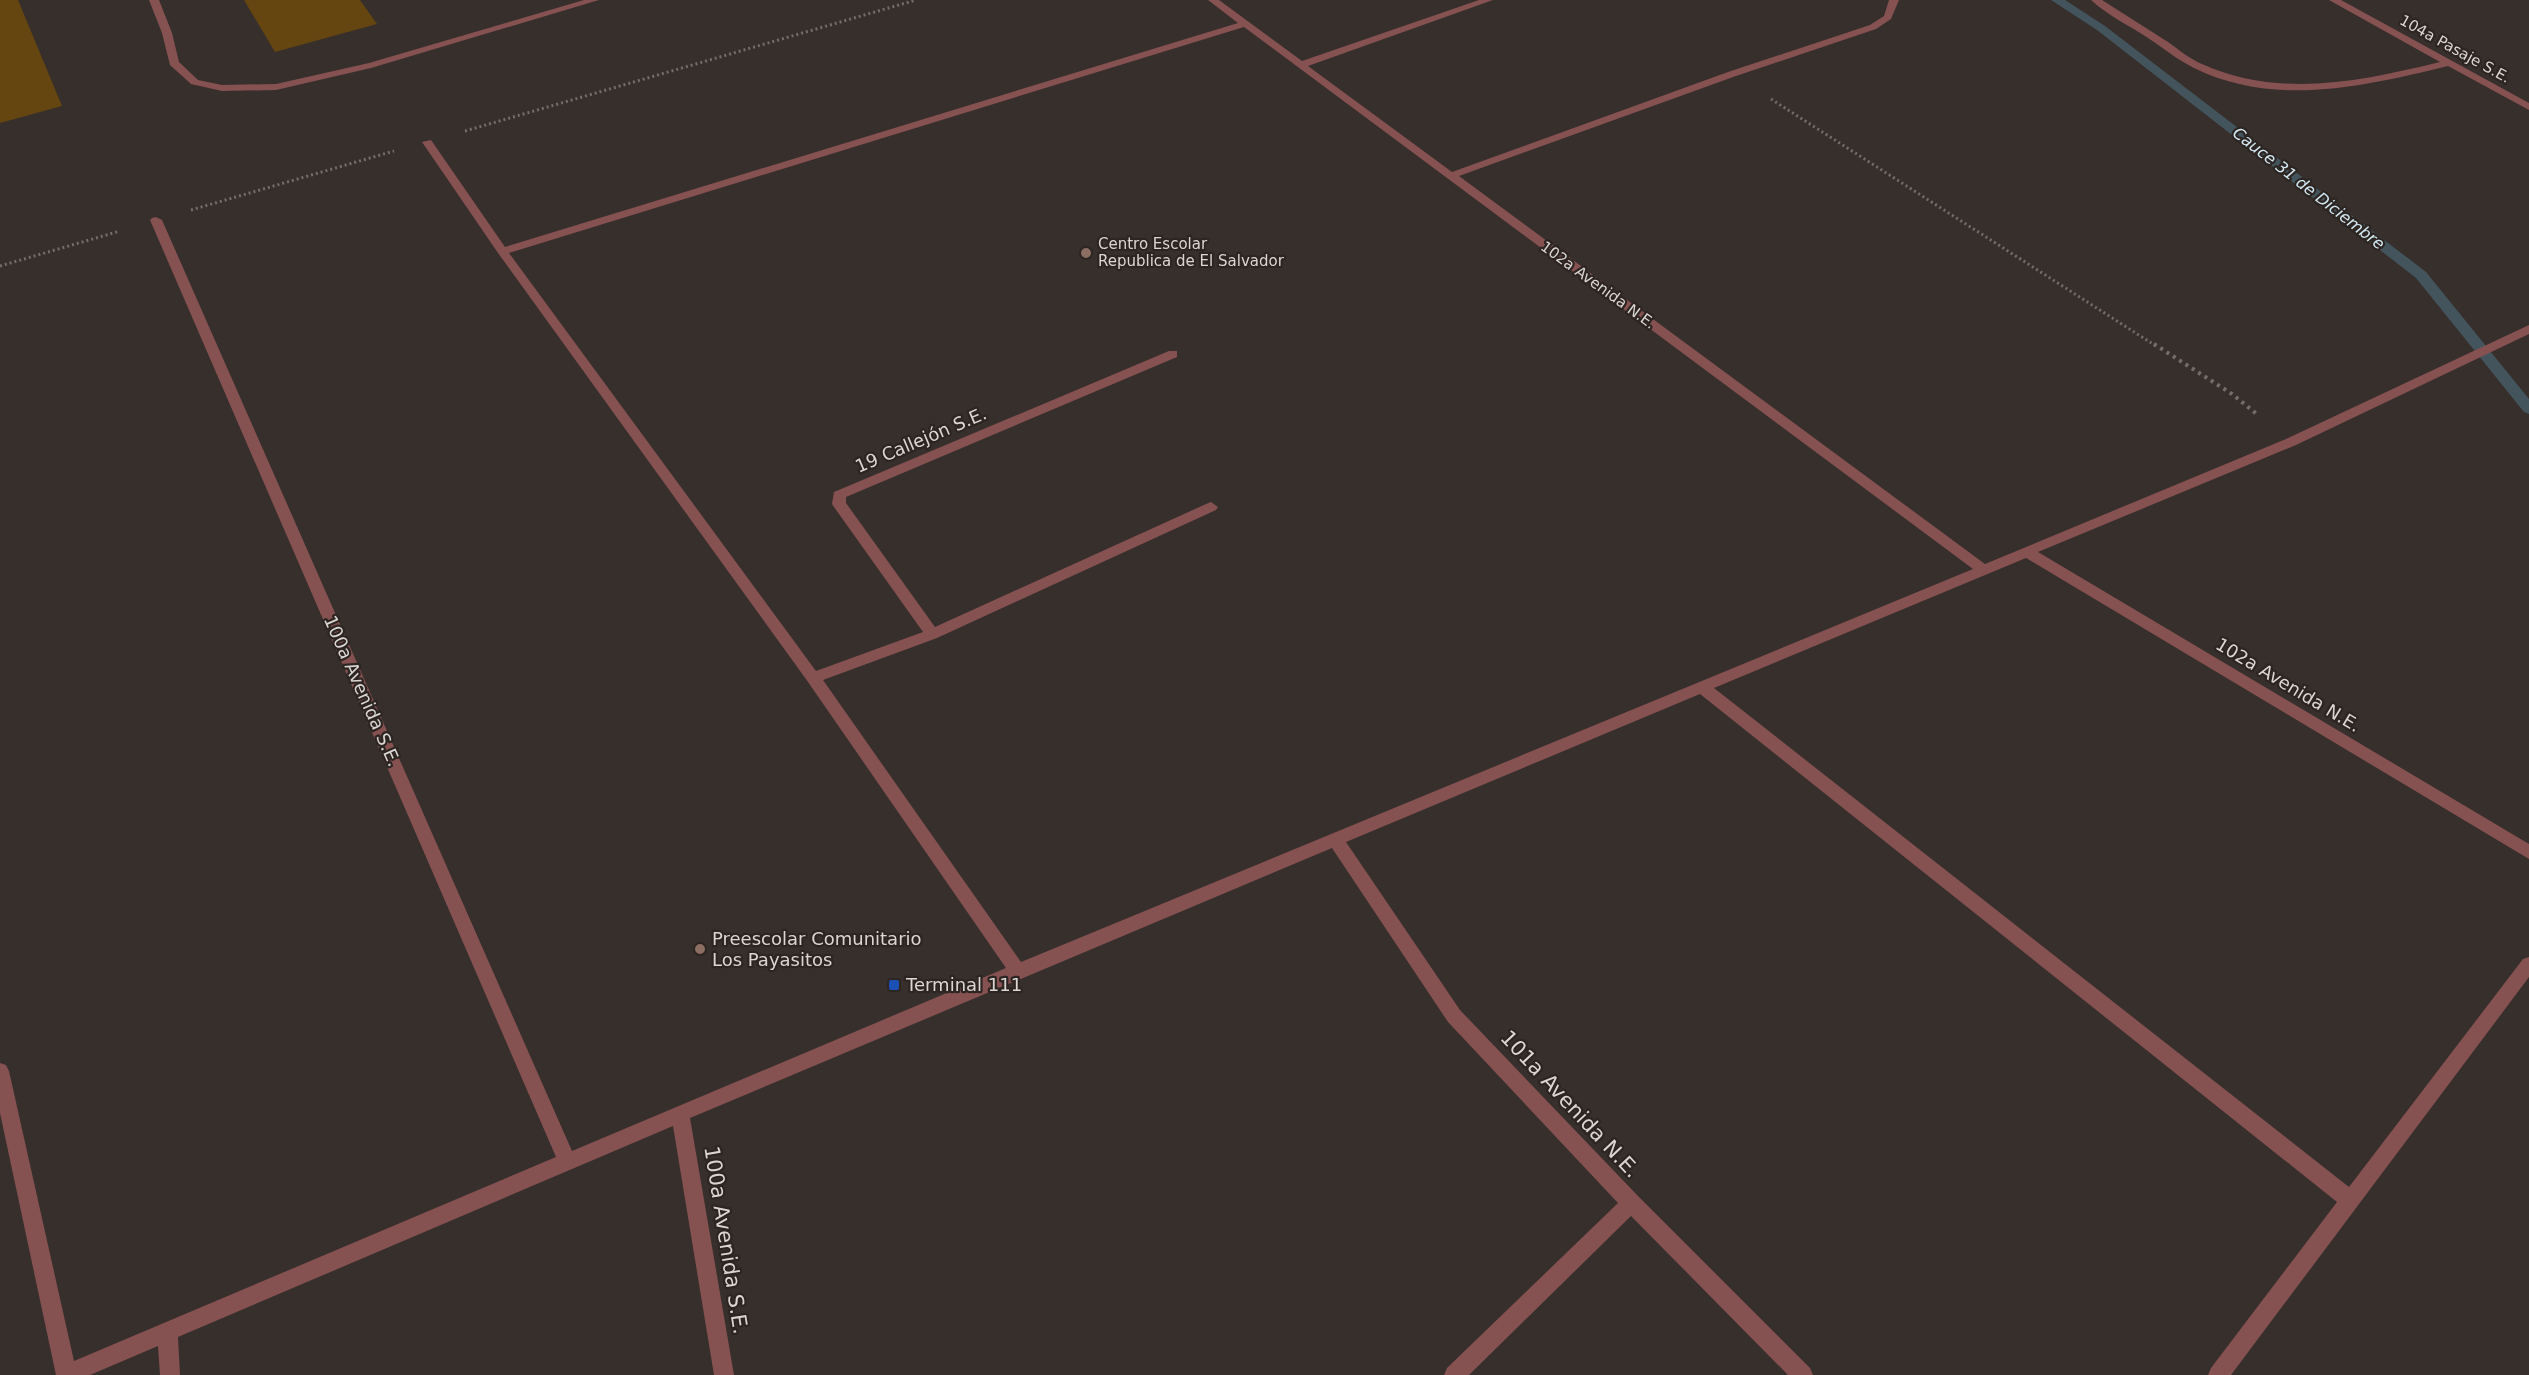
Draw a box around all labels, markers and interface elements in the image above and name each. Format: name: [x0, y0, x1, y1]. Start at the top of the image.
street label: 104a Pasaje S.E.: [2396, 11, 2514, 87]
water label: Cauce 31 de Diciembre: [2229, 123, 2388, 254]
place label: Centro Escolar Republica de El Salvador: [1098, 235, 1285, 270]
street label: 102a Avenida N.E.: [1537, 237, 1659, 333]
marker: Centro Escolar Republica de El Salvador: [1079, 246, 1093, 260]
street label: 19 Callejón S.E.: [852, 402, 990, 477]
street label: 100a Avenida S.E.: [320, 612, 405, 769]
street label: 102a Avenida N.E.: [2212, 633, 2364, 736]
place label: Preescolar Comunitario Los Payasitos: [712, 928, 922, 970]
marker: Preescolar Comunitario Los Payasitos: [693, 942, 707, 956]
place label: Terminal 111: [905, 974, 1022, 995]
marker: Terminal 111: [887, 978, 901, 992]
street label: 101a Avenida N.E.: [1496, 1025, 1644, 1183]
street label: 100a Avenida S.E.: [699, 1144, 753, 1336]

